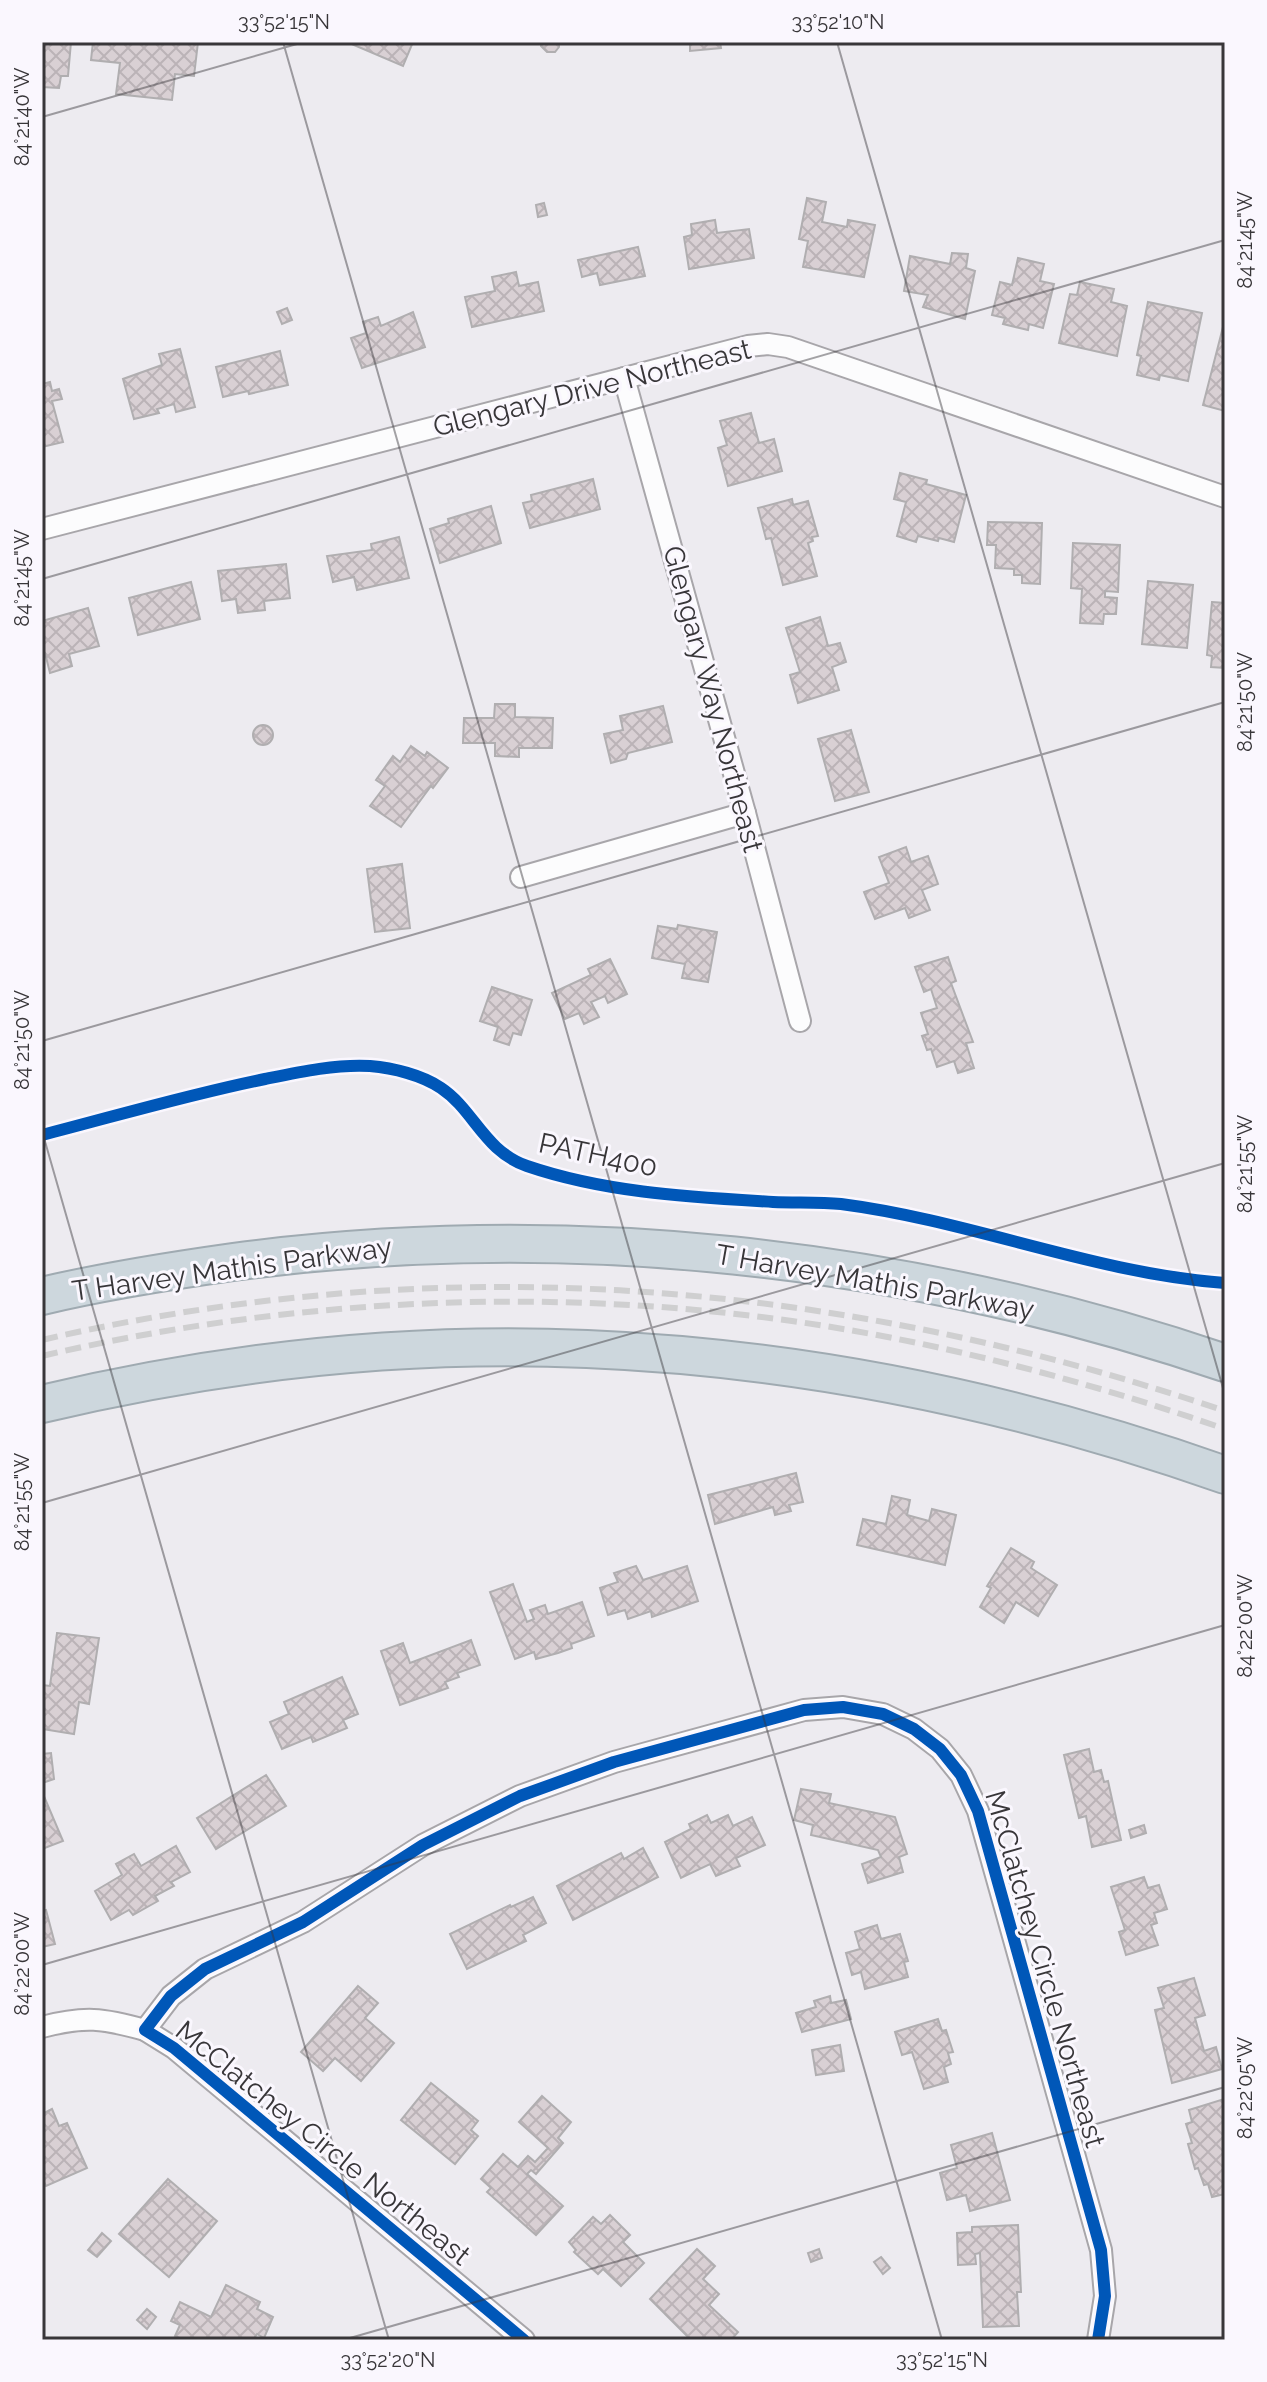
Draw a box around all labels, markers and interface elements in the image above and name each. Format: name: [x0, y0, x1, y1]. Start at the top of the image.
text: 33°52'15"N: [238, 10, 330, 34]
text: 33°52'10"N: [791, 10, 885, 34]
text: 84°21'40"W: [10, 68, 34, 166]
text: 84°21'45"W: [1233, 191, 1257, 289]
street label: Glengary Drive Northeast: [430, 332, 755, 444]
text: 84°21'45"W: [10, 529, 34, 627]
street label: Glengary Way Northeast: [656, 542, 770, 856]
text: 84°21'50"W: [1233, 652, 1257, 752]
text: 84°21'50"W: [10, 990, 34, 1090]
text: 84°21'55"W: [1233, 1115, 1257, 1213]
street label: PATH400: [536, 1126, 660, 1184]
street label: T Harvey Mathis Parkway: [70, 1230, 394, 1308]
street label: T Harvey Mathis Parkway: [713, 1238, 1037, 1326]
text: 84°21'55"W: [10, 1453, 34, 1551]
text: 84°22'00"W: [1233, 1574, 1257, 1678]
street label: McClatchey Circle Northeast: [978, 1787, 1112, 2152]
text: 84°22'00"W: [10, 1912, 34, 2016]
street label: McClatchey Circle Northeast: [169, 2014, 477, 2272]
text: 84°22'05"W: [1233, 2037, 1257, 2139]
text: 33°52'20"N: [341, 2348, 435, 2372]
text: 33°52'15"N: [896, 2348, 988, 2372]

